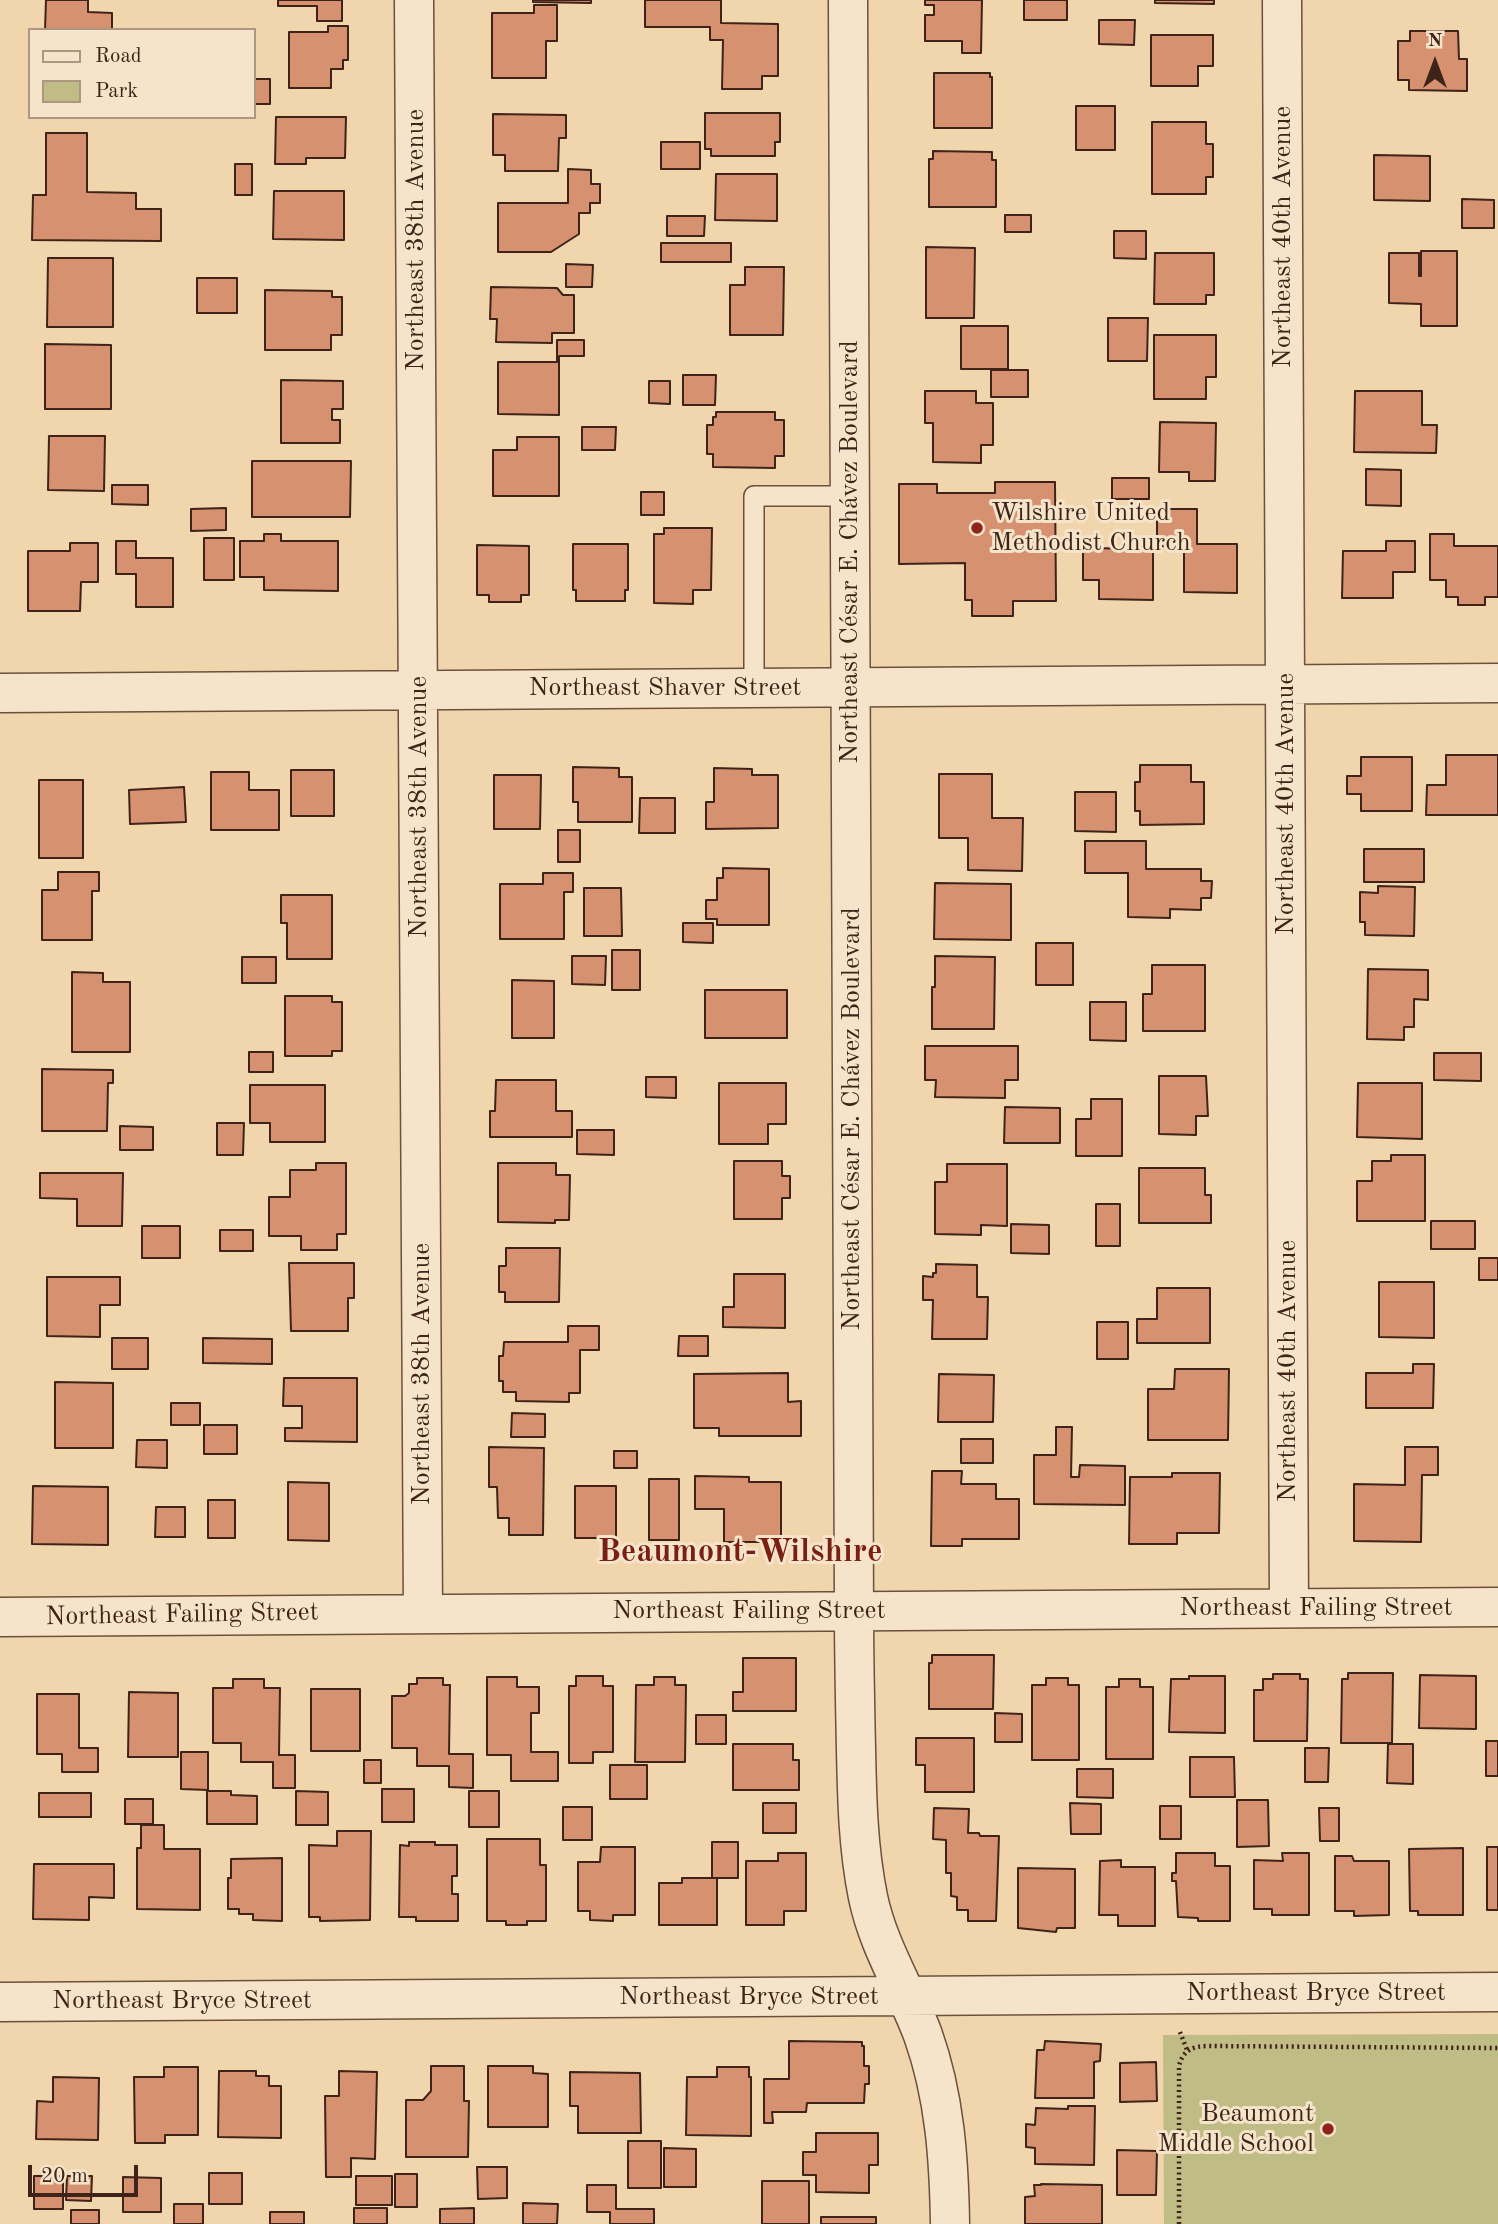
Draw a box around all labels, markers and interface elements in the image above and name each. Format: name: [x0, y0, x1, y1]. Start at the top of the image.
legend: [28, 28, 256, 119]
north arrow: [1400, 28, 1470, 98]
text: N: [1428, 32, 1442, 51]
text: Road: [95, 46, 142, 67]
text: Park: [95, 81, 138, 102]
street label: Northeast 40th Avenue: [1267, 106, 1299, 368]
street label: Northeast 38th Avenue: [400, 109, 432, 371]
street label: Northeast César E. Chávez Boulevard: [834, 340, 866, 764]
place label: Wilshire United Methodist Church: [991, 497, 1191, 558]
marker: Wilshire United Methodist Church: [969, 520, 985, 536]
street label: Northeast Shaver Street: [529, 672, 801, 704]
street label: Northeast 40th Avenue: [1270, 673, 1302, 935]
street label: Northeast 38th Avenue: [403, 676, 435, 938]
street label: Northeast César E. Chávez Boulevard: [836, 907, 868, 1331]
street label: Northeast 40th Avenue: [1272, 1240, 1304, 1502]
street label: Northeast 38th Avenue: [406, 1243, 438, 1505]
district label: Beaumont-Wilshire: [597, 1532, 883, 1572]
street label: Northeast Failing Street: [1179, 1592, 1453, 1624]
street label: Northeast Failing Street: [612, 1595, 886, 1627]
street label: Northeast Failing Street: [45, 1597, 319, 1633]
street label: Northeast Bryce Street: [1186, 1977, 1446, 2009]
street label: Northeast Bryce Street: [619, 1981, 879, 2013]
street label: Northeast Bryce Street: [52, 1985, 312, 2017]
place label: Beaumont Middle School: [1157, 2098, 1314, 2160]
marker: Beaumont Middle School: [1320, 2121, 1336, 2137]
scale bar: [32, 2150, 142, 2194]
text: 20 m: [41, 2166, 88, 2187]

